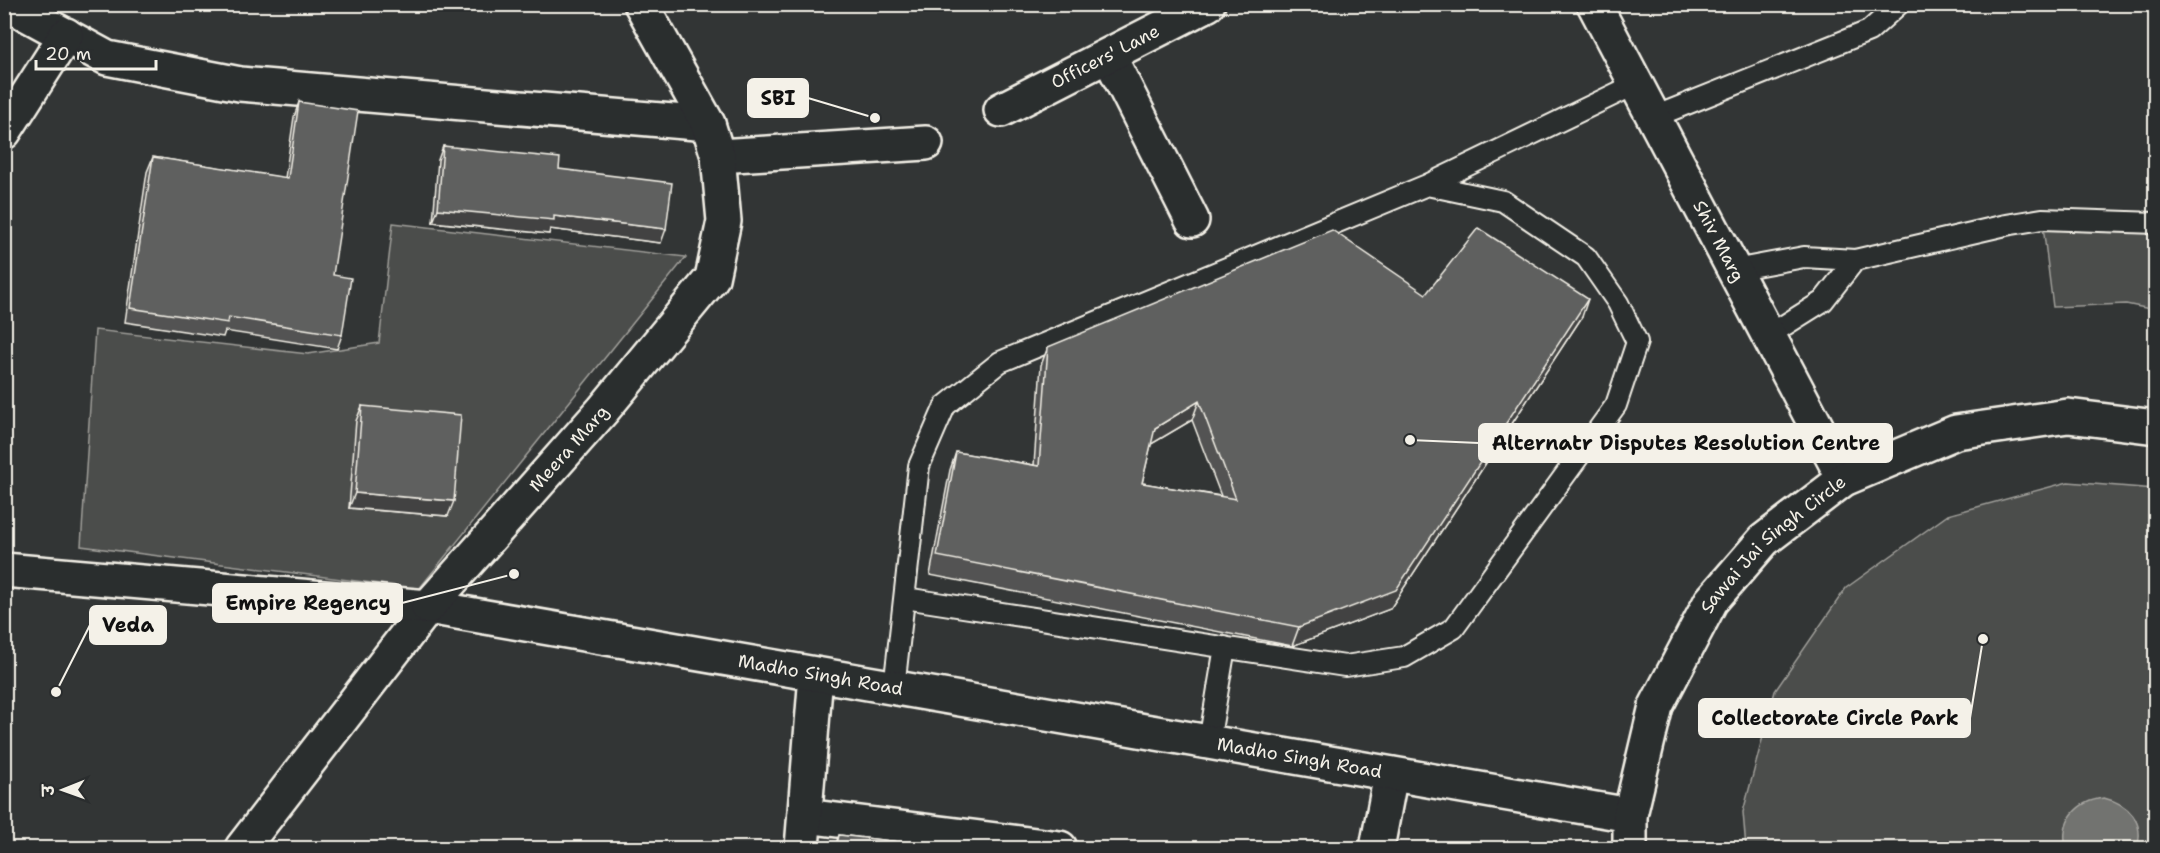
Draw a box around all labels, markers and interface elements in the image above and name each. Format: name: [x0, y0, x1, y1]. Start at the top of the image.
street label: Officers' Lane: [1047, 19, 1163, 94]
scale bar: [36, 33, 156, 71]
text: 20 m: [45, 42, 91, 66]
callout: SBI: [748, 79, 808, 117]
text: SBI: [760, 85, 796, 111]
street label: Shiv Marg: [1687, 196, 1750, 286]
street label: Meera Marg: [524, 400, 614, 497]
callout: Alternatr Disputes Resolution Centre: [1479, 424, 1892, 462]
text: Alternatr Disputes Resolution Centre: [1492, 430, 1880, 456]
street label: Sawai Jai Singh Circle: [1695, 470, 1851, 617]
callout: Empire Regency: [213, 584, 402, 622]
text: Empire Regency: [225, 590, 391, 616]
callout: Veda: [90, 606, 166, 644]
text: Veda: [102, 612, 154, 638]
street label: Madho Singh Road: [736, 649, 905, 701]
callout: Collectorate Circle Park: [1699, 699, 1970, 737]
text: Collectorate Circle Park: [1711, 705, 1959, 731]
street label: Madho Singh Road: [1215, 732, 1384, 784]
north arrow: [33, 760, 93, 820]
text: उ: [38, 783, 59, 798]

